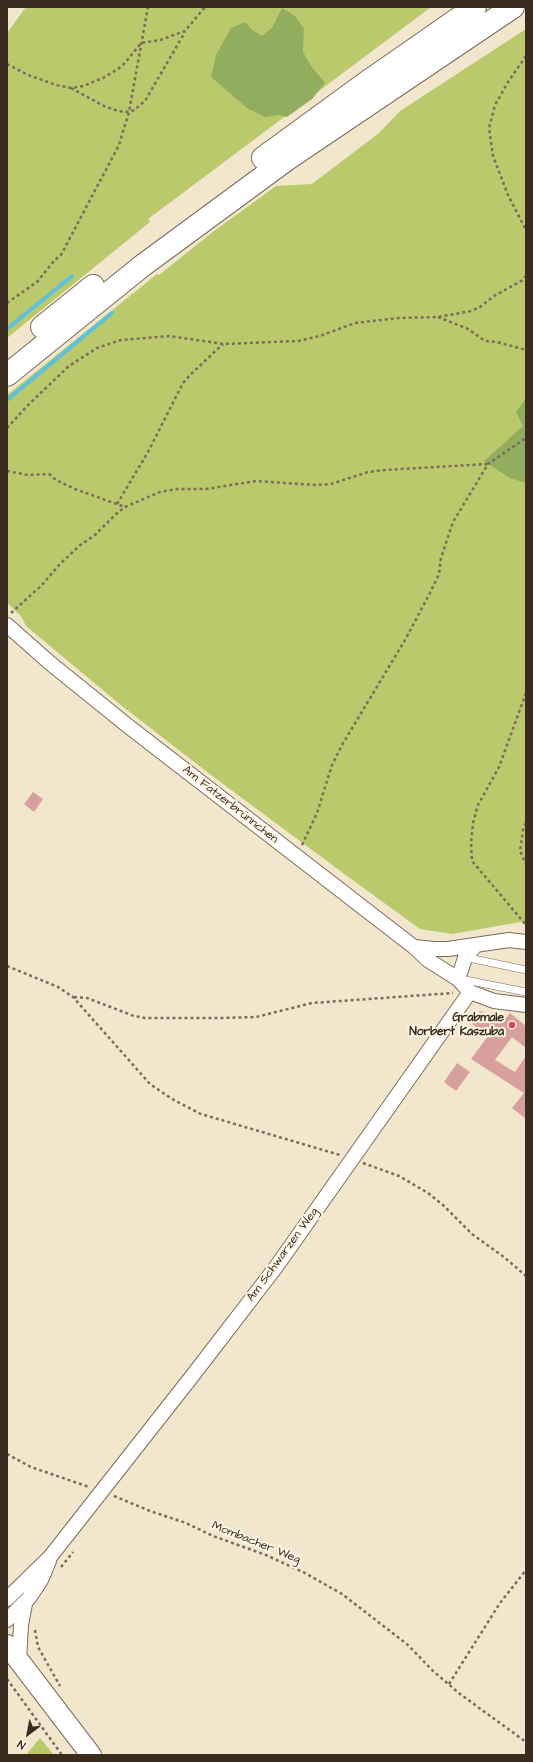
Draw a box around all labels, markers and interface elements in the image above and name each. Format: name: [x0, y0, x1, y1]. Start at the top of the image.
street label: Am Fatzerbrünnchen: [179, 763, 281, 847]
place label: Grabmale Norbert Kaszuba: [409, 1011, 504, 1039]
marker: Grabmale Norbert Kaszuba: [507, 1020, 517, 1030]
street label: Am Schwarzen Weg: [244, 1205, 322, 1305]
street label: Mombacher Weg: [210, 1519, 302, 1567]
north arrow: [8, 1714, 48, 1754]
text: N: [14, 1736, 28, 1753]

